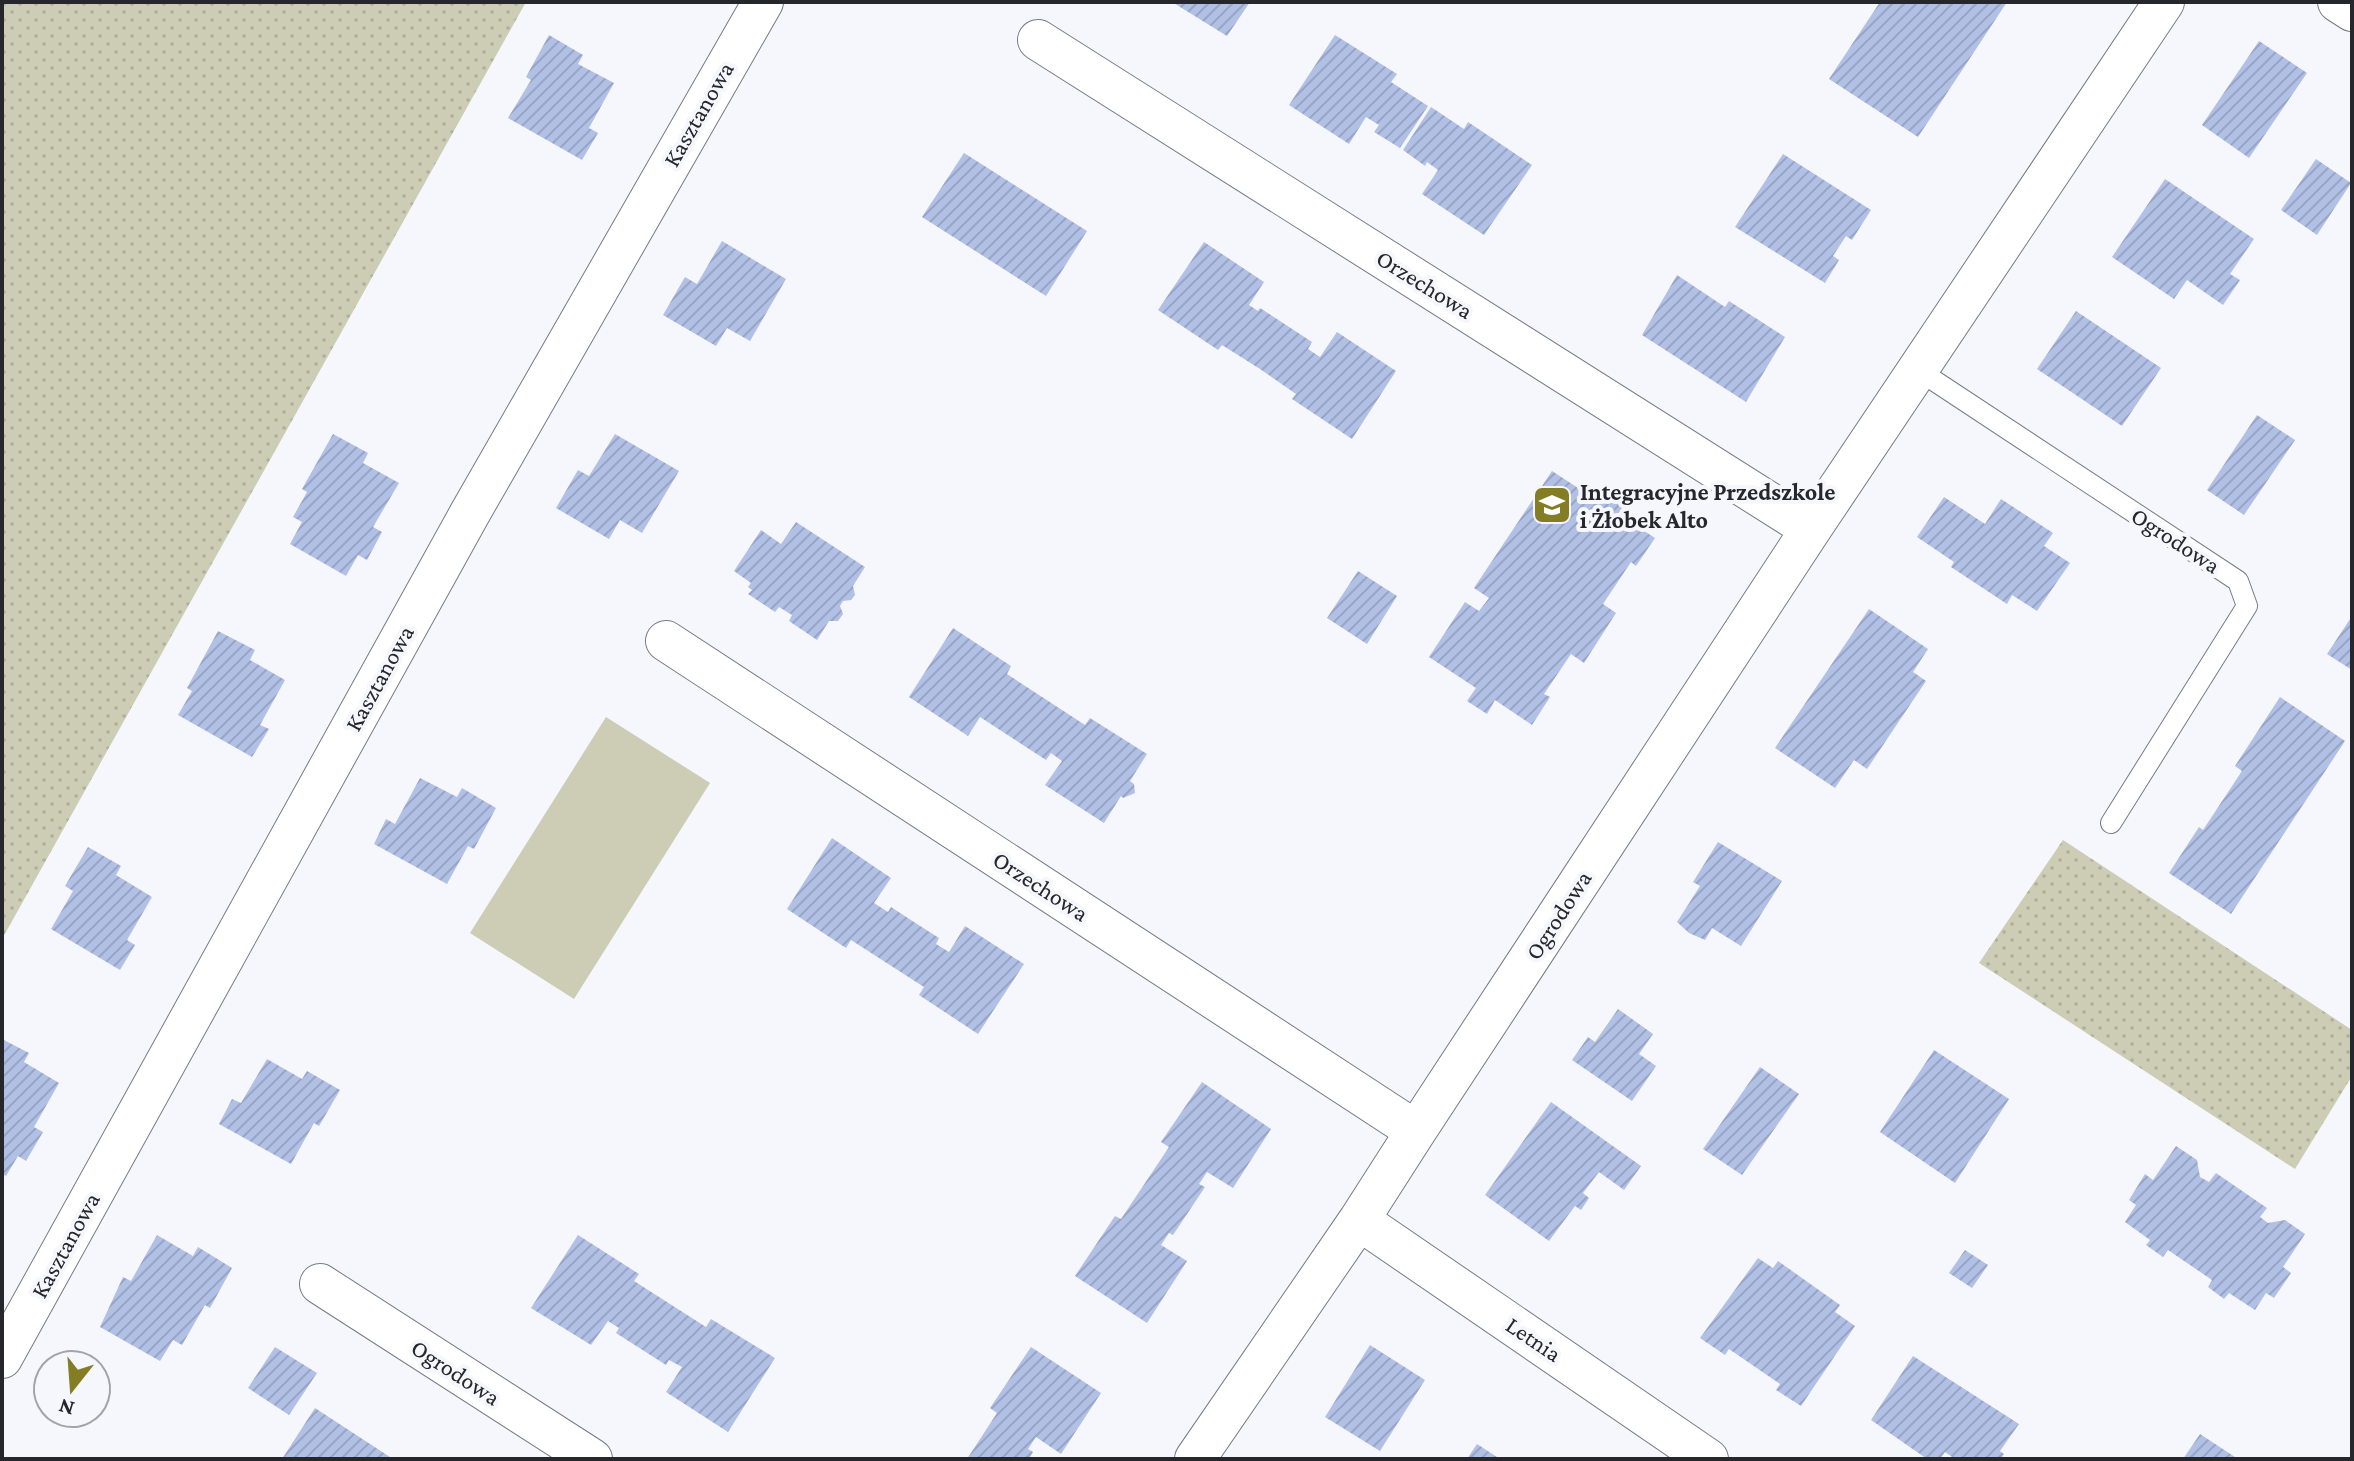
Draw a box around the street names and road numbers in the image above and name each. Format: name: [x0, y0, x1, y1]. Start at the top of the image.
street label: Kasztanowa: [657, 57, 739, 171]
street label: Orzechowa: [1372, 244, 1478, 324]
street label: Ogrodowa: [2126, 501, 2226, 579]
street label: Kasztanowa: [339, 620, 419, 736]
street label: Orzechowa: [988, 845, 1094, 927]
street label: Ogrodowa: [1519, 865, 1597, 965]
street label: Kasztanowa: [25, 1187, 105, 1303]
street label: Letnia: [1501, 1311, 1567, 1367]
street label: Ogrodowa: [406, 1333, 506, 1411]

